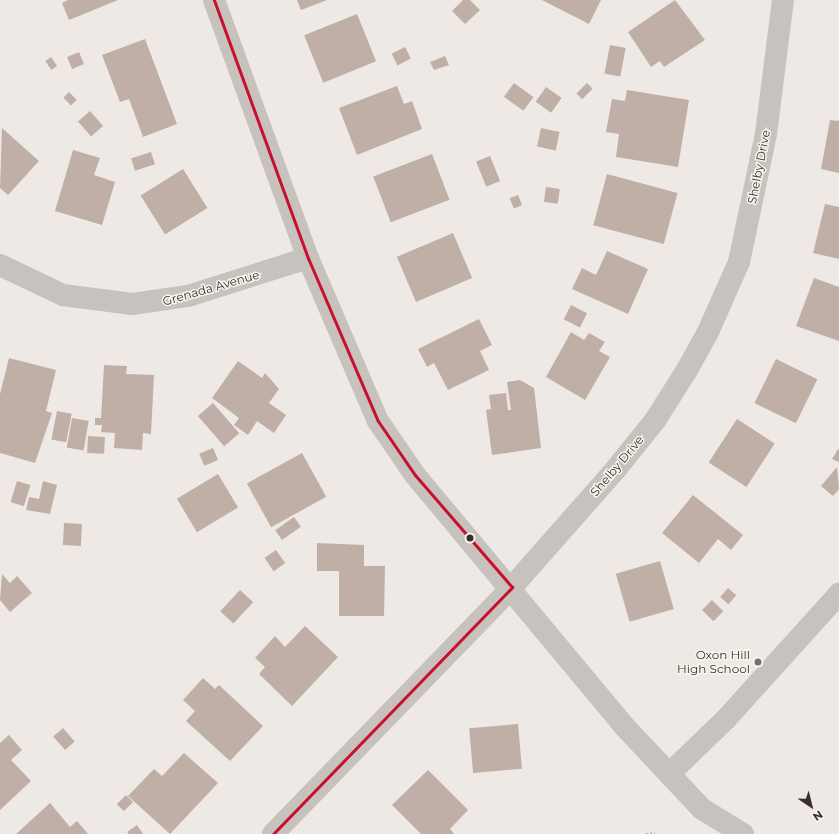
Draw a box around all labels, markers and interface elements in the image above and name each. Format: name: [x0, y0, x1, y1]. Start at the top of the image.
street label: Shelby Drive: [745, 129, 773, 205]
street label: Grenada Avenue: [161, 267, 261, 309]
street label: Shelby Drive: [587, 433, 647, 499]
unlabelled marker: [465, 533, 475, 543]
place label: Oxon Hill High School: [677, 648, 750, 676]
marker: Oxon Hill High School: [753, 657, 763, 667]
north arrow: [791, 786, 831, 826]
text: N: [810, 808, 826, 824]

